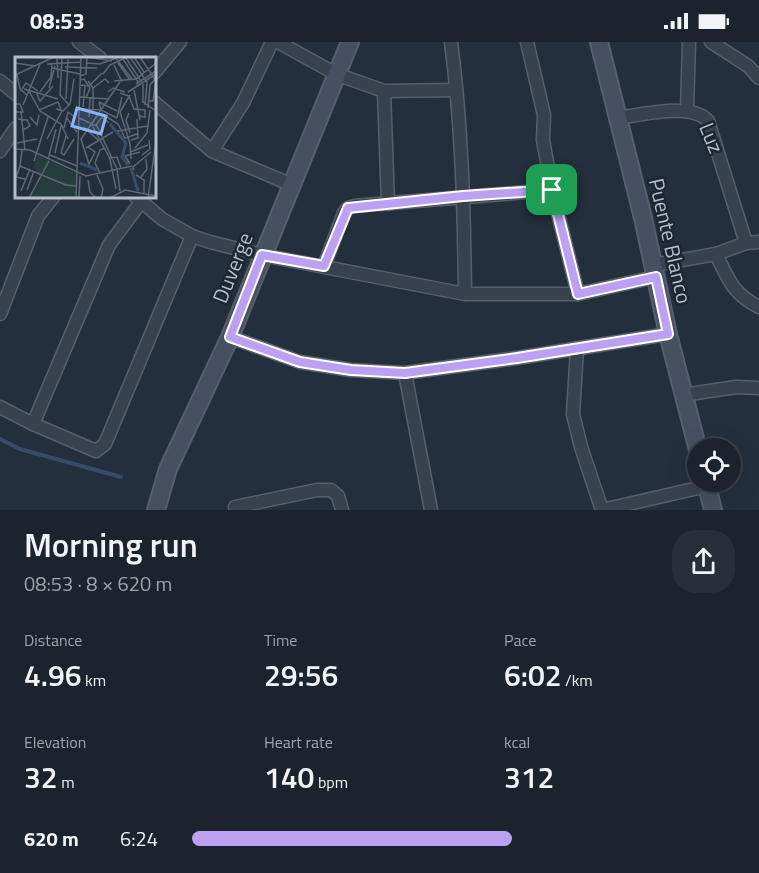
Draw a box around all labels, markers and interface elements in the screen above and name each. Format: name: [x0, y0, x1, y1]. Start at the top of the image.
text: 08:53: [30, 4, 85, 38]
inset map: [15, 57, 156, 198]
street label: Luz: [691, 117, 733, 158]
pin: [526, 164, 577, 215]
icon: arrive: [535, 173, 568, 206]
street label: Puente Blanco: [641, 175, 701, 307]
street label: Duverge: [203, 227, 261, 308]
map controls: [687, 438, 741, 492]
button: locate: [687, 438, 741, 492]
text: Morning run: [24, 520, 198, 570]
button: share: [672, 530, 735, 593]
text: 08:53 · 8 × 620 m: [24, 568, 172, 599]
text: Distance: [24, 628, 82, 652]
text: Time: [264, 628, 297, 652]
text: Pace: [504, 628, 536, 652]
text: 4.96: [24, 652, 82, 698]
text: 29:56: [264, 652, 338, 698]
text: 6:02: [504, 652, 562, 698]
text: km: [82, 668, 106, 692]
text: /km: [562, 668, 593, 692]
text: Elevation: [24, 730, 86, 754]
text: Heart rate: [264, 730, 333, 754]
text: kcal: [504, 730, 530, 754]
text: 32: [24, 754, 58, 800]
text: 140: [264, 754, 314, 800]
text: 312: [504, 754, 554, 800]
text: m: [58, 770, 75, 794]
text: bpm: [314, 770, 348, 794]
text: 620 m: [24, 823, 79, 854]
text: 6:24: [120, 823, 158, 854]

